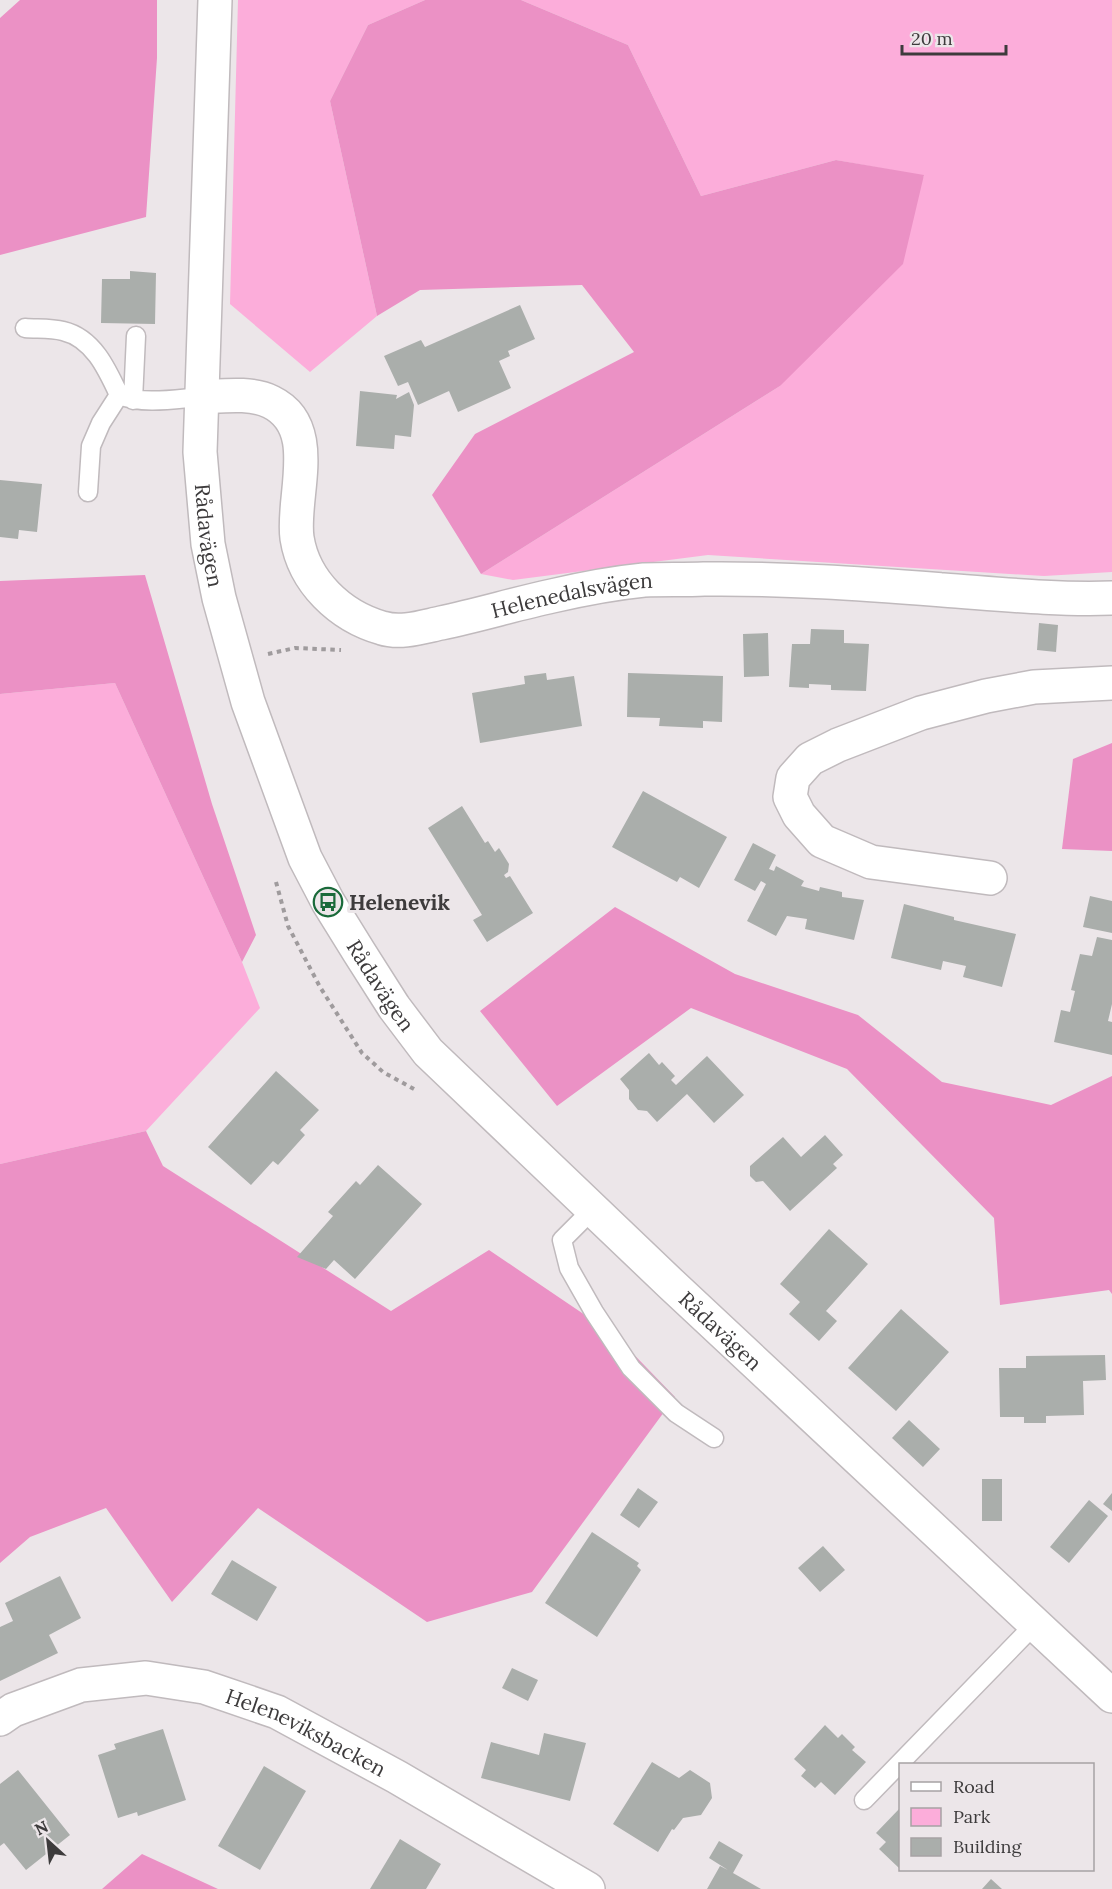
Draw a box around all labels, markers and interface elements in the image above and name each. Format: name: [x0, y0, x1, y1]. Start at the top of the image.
scale bar: [902, 18, 1006, 56]
text: 20 m: [911, 27, 953, 50]
street label: Rådavägen: [189, 482, 230, 590]
street label: Helenedalsvägen: [488, 566, 653, 624]
bus stop icon: Helenevik: [312, 886, 344, 918]
place label: Helenevik: [349, 889, 450, 916]
street label: Rådavägen: [341, 934, 421, 1037]
street label: Rådavägen: [674, 1285, 768, 1376]
street label: Heleneviksbacken: [222, 1682, 391, 1782]
legend: [899, 1763, 1094, 1871]
text: Road: [953, 1775, 995, 1798]
text: Park: [953, 1805, 991, 1828]
north arrow: [18, 1811, 78, 1871]
text: N: [31, 1816, 51, 1839]
text: Building: [953, 1835, 1023, 1858]

